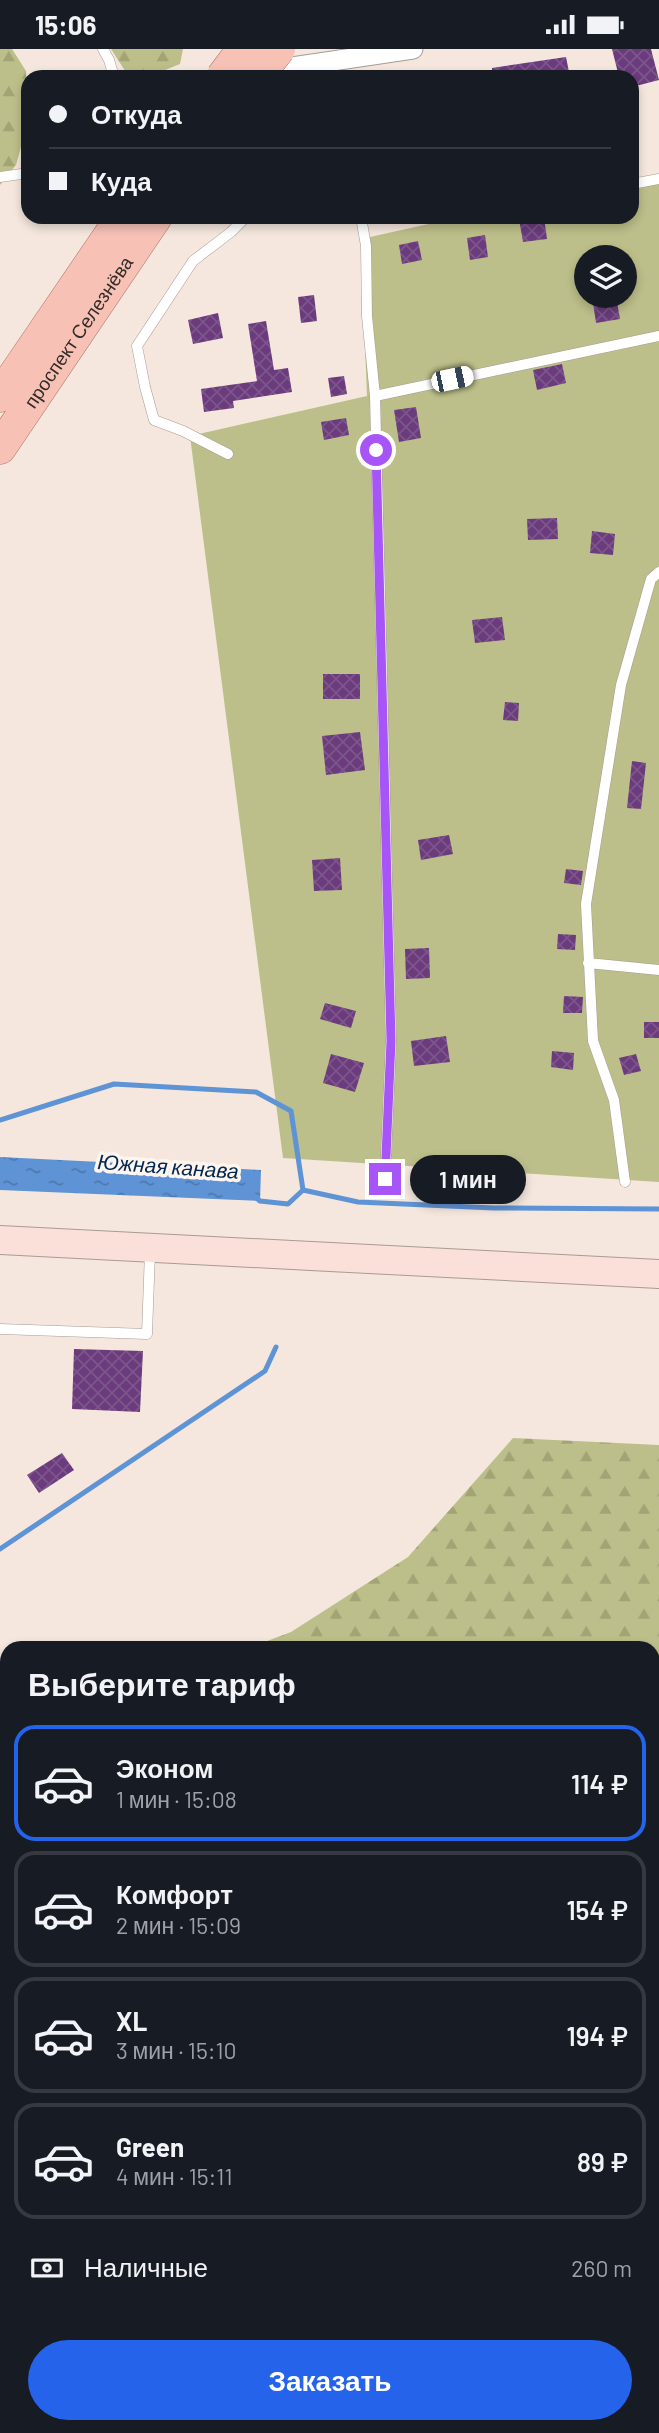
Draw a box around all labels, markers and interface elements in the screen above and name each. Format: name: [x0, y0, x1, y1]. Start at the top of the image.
text: 15:06: [35, 9, 96, 40]
text: Откуда: [91, 98, 182, 129]
text: Куда: [91, 165, 152, 196]
map controls: [574, 245, 637, 308]
button: layers: [574, 245, 637, 308]
street label: проспект Селезнёва: [19, 251, 138, 412]
car: [430, 364, 475, 394]
route start: [360, 434, 392, 466]
water label: Южная канава: [97, 1148, 240, 1183]
callout: 1 мин: [410, 1155, 525, 1203]
route end: [369, 1163, 401, 1195]
text: 1 мин: [439, 1165, 497, 1193]
text: Выберите тариф: [28, 1664, 296, 1702]
icon: car: [32, 1752, 95, 1815]
text: Эконом: [116, 1752, 214, 1783]
text: 114 ₽: [571, 1768, 628, 1799]
text: 1 мин · 15:08: [116, 1785, 237, 1813]
icon: car: [32, 1878, 95, 1941]
text: Комфорт: [116, 1878, 233, 1909]
text: 154 ₽: [566, 1894, 628, 1925]
text: 2 мин · 15:09: [116, 1911, 241, 1939]
icon: car: [32, 2004, 95, 2067]
text: XL: [116, 2005, 147, 2036]
text: 194 ₽: [567, 2020, 628, 2051]
text: 3 мин · 15:10: [116, 2036, 237, 2064]
icon: car: [32, 2130, 95, 2193]
text: Green: [116, 2131, 184, 2162]
text: 89 ₽: [577, 2146, 628, 2177]
text: 4 мин · 15:11: [116, 2162, 233, 2190]
icon: cash: [28, 2249, 66, 2287]
text: Наличные: [84, 2251, 208, 2282]
text: 260 m: [571, 2254, 632, 2282]
button: Заказать: [28, 2340, 632, 2420]

